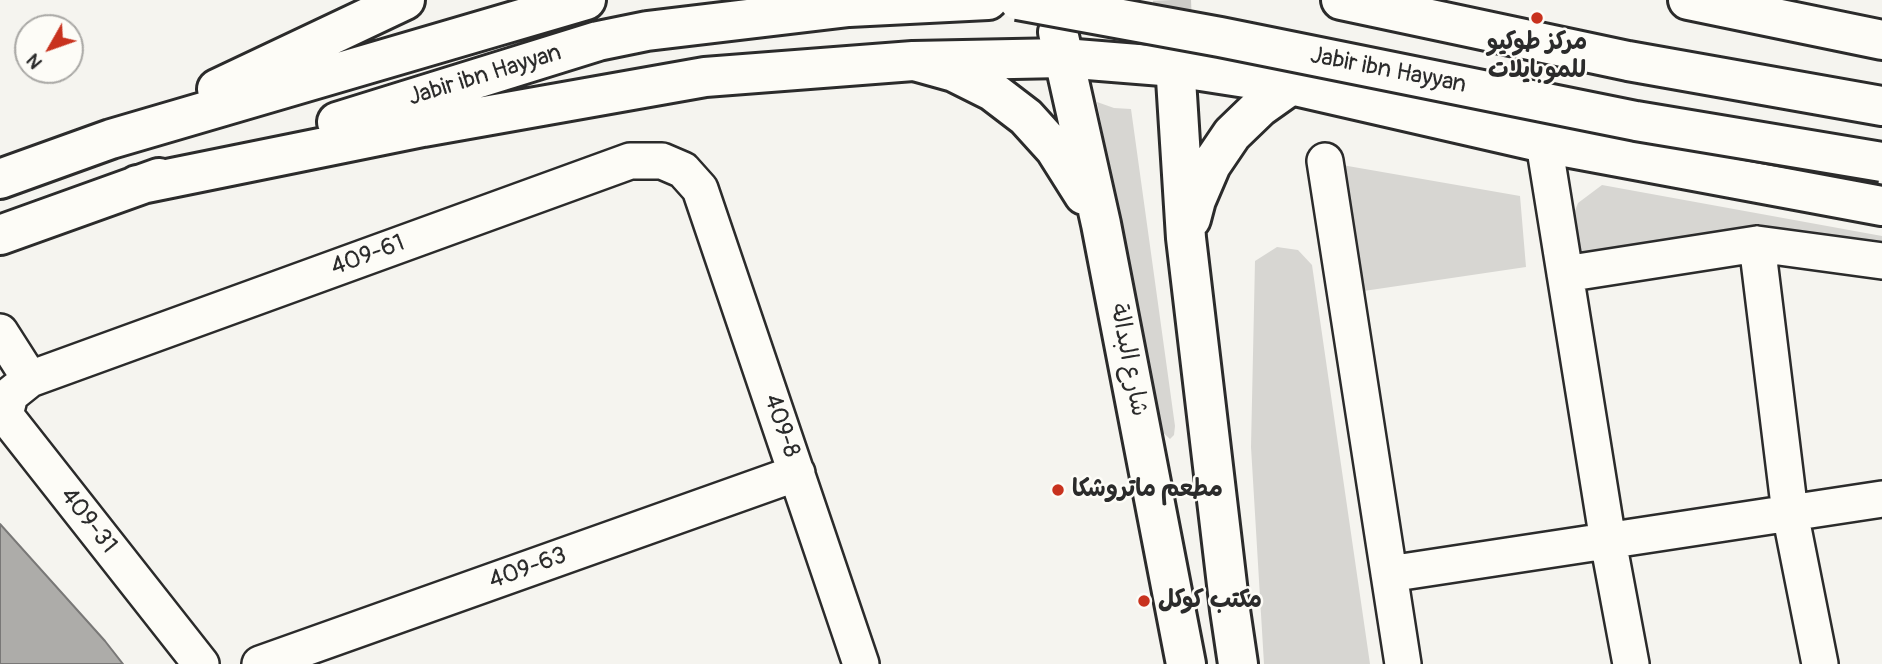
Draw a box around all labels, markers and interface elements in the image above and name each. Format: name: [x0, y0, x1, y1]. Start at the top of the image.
marker: مركز طوكيو للموبايلات: [1529, 10, 1545, 26]
north arrow: [14, 14, 84, 84]
place label: مركز طوكيو للموبايلات: [1487, 29, 1587, 85]
street label: Jabir ibn Hayyan: [405, 39, 565, 113]
street label: Jabir ibn Hayyan: [1308, 42, 1468, 100]
text: N: [21, 49, 48, 74]
street label: 409-61: [327, 229, 409, 283]
street label: شارع البدالة: [1103, 301, 1153, 419]
street label: 409-8: [757, 391, 805, 461]
place label: مطعم ماتروشكا: [1072, 476, 1223, 504]
street label: 409-31: [53, 482, 123, 560]
marker: مطعم ماتروشكا: [1050, 482, 1066, 498]
street label: 409-63: [485, 542, 571, 596]
place label: مكتب كوكل: [1158, 587, 1262, 615]
marker: مكتب كوكل: [1136, 593, 1152, 609]

